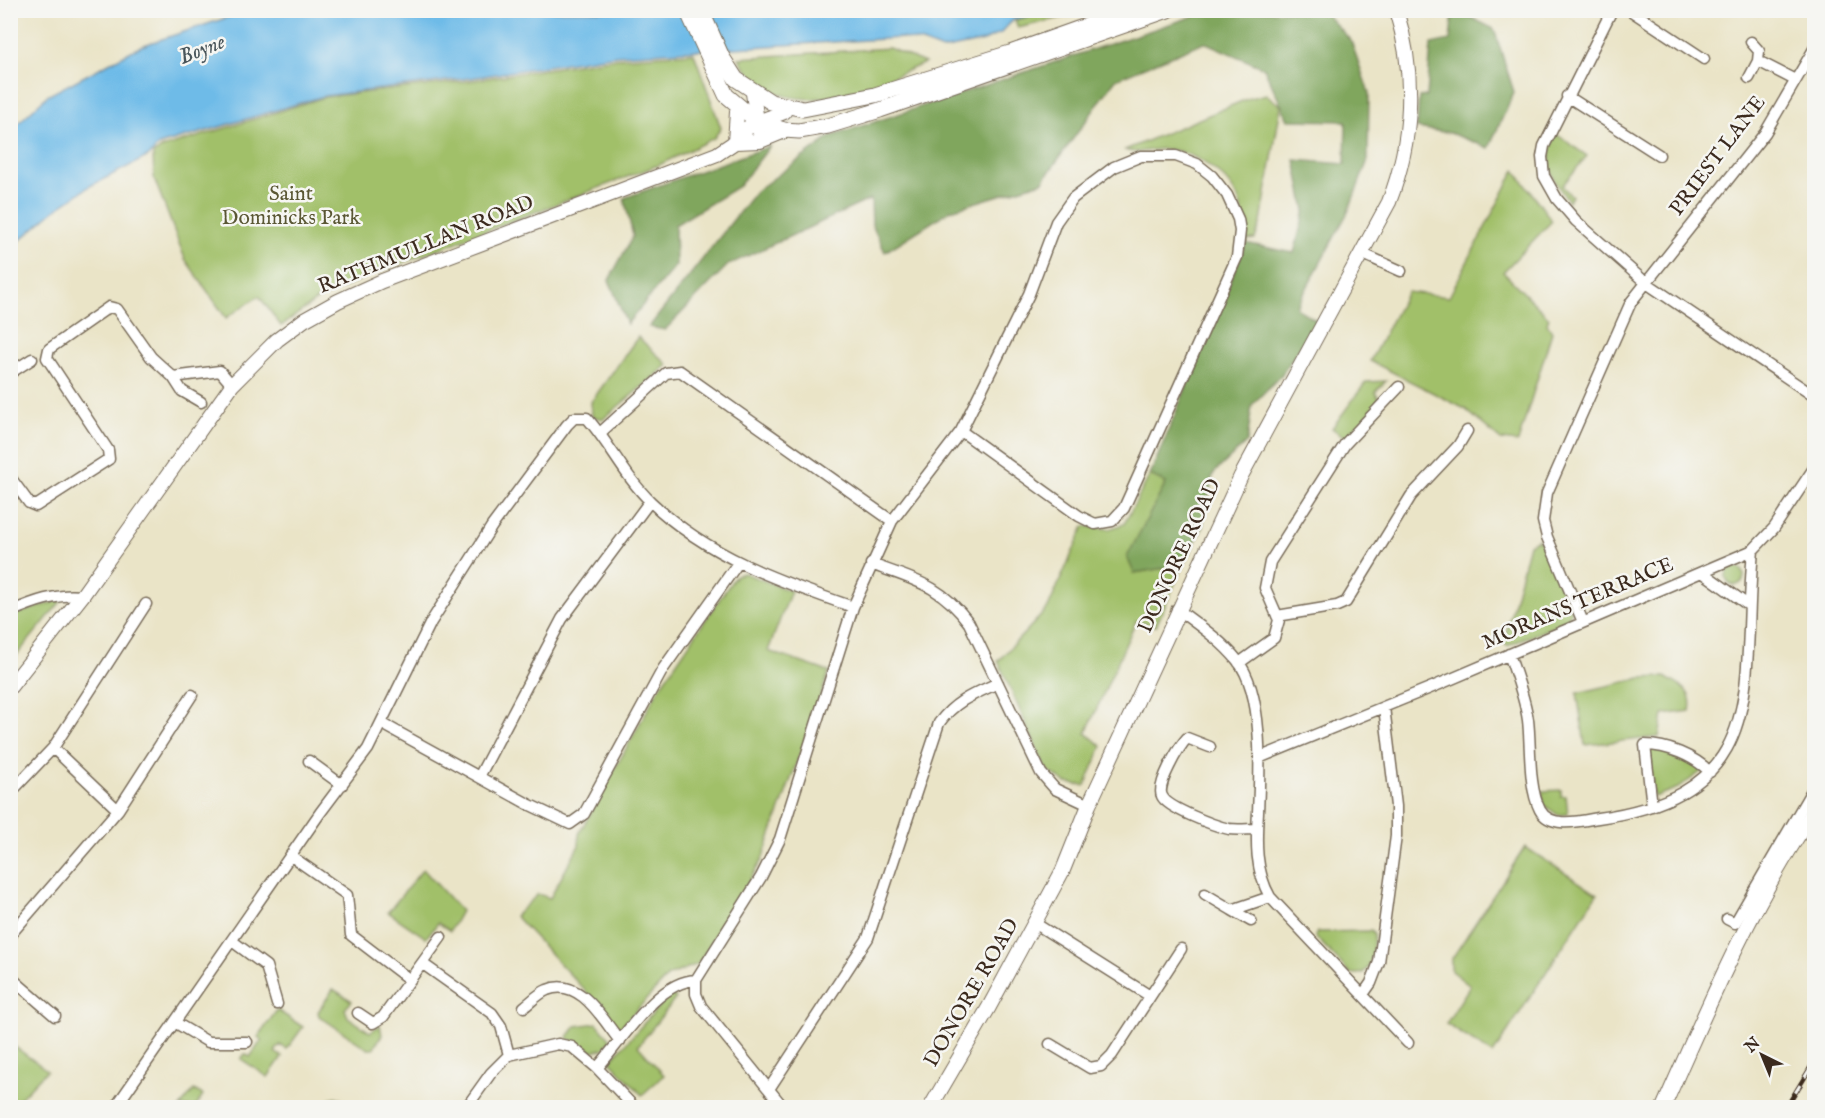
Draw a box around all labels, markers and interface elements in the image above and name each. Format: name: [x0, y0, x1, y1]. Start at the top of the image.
water label: Boyne: [175, 28, 230, 72]
street label: PRIEST LANE: [1664, 90, 1772, 222]
park label: Saint Dominicks Park: [222, 181, 361, 232]
street label: RATHMULLAN ROAD: [314, 189, 538, 301]
street label: DONORE ROAD: [1132, 474, 1228, 638]
street label: MORANS TERRACE: [1478, 551, 1678, 657]
street label: DONORE ROAD: [918, 914, 1026, 1072]
north arrow: [1732, 1025, 1792, 1085]
text: N: [1741, 1033, 1765, 1058]

